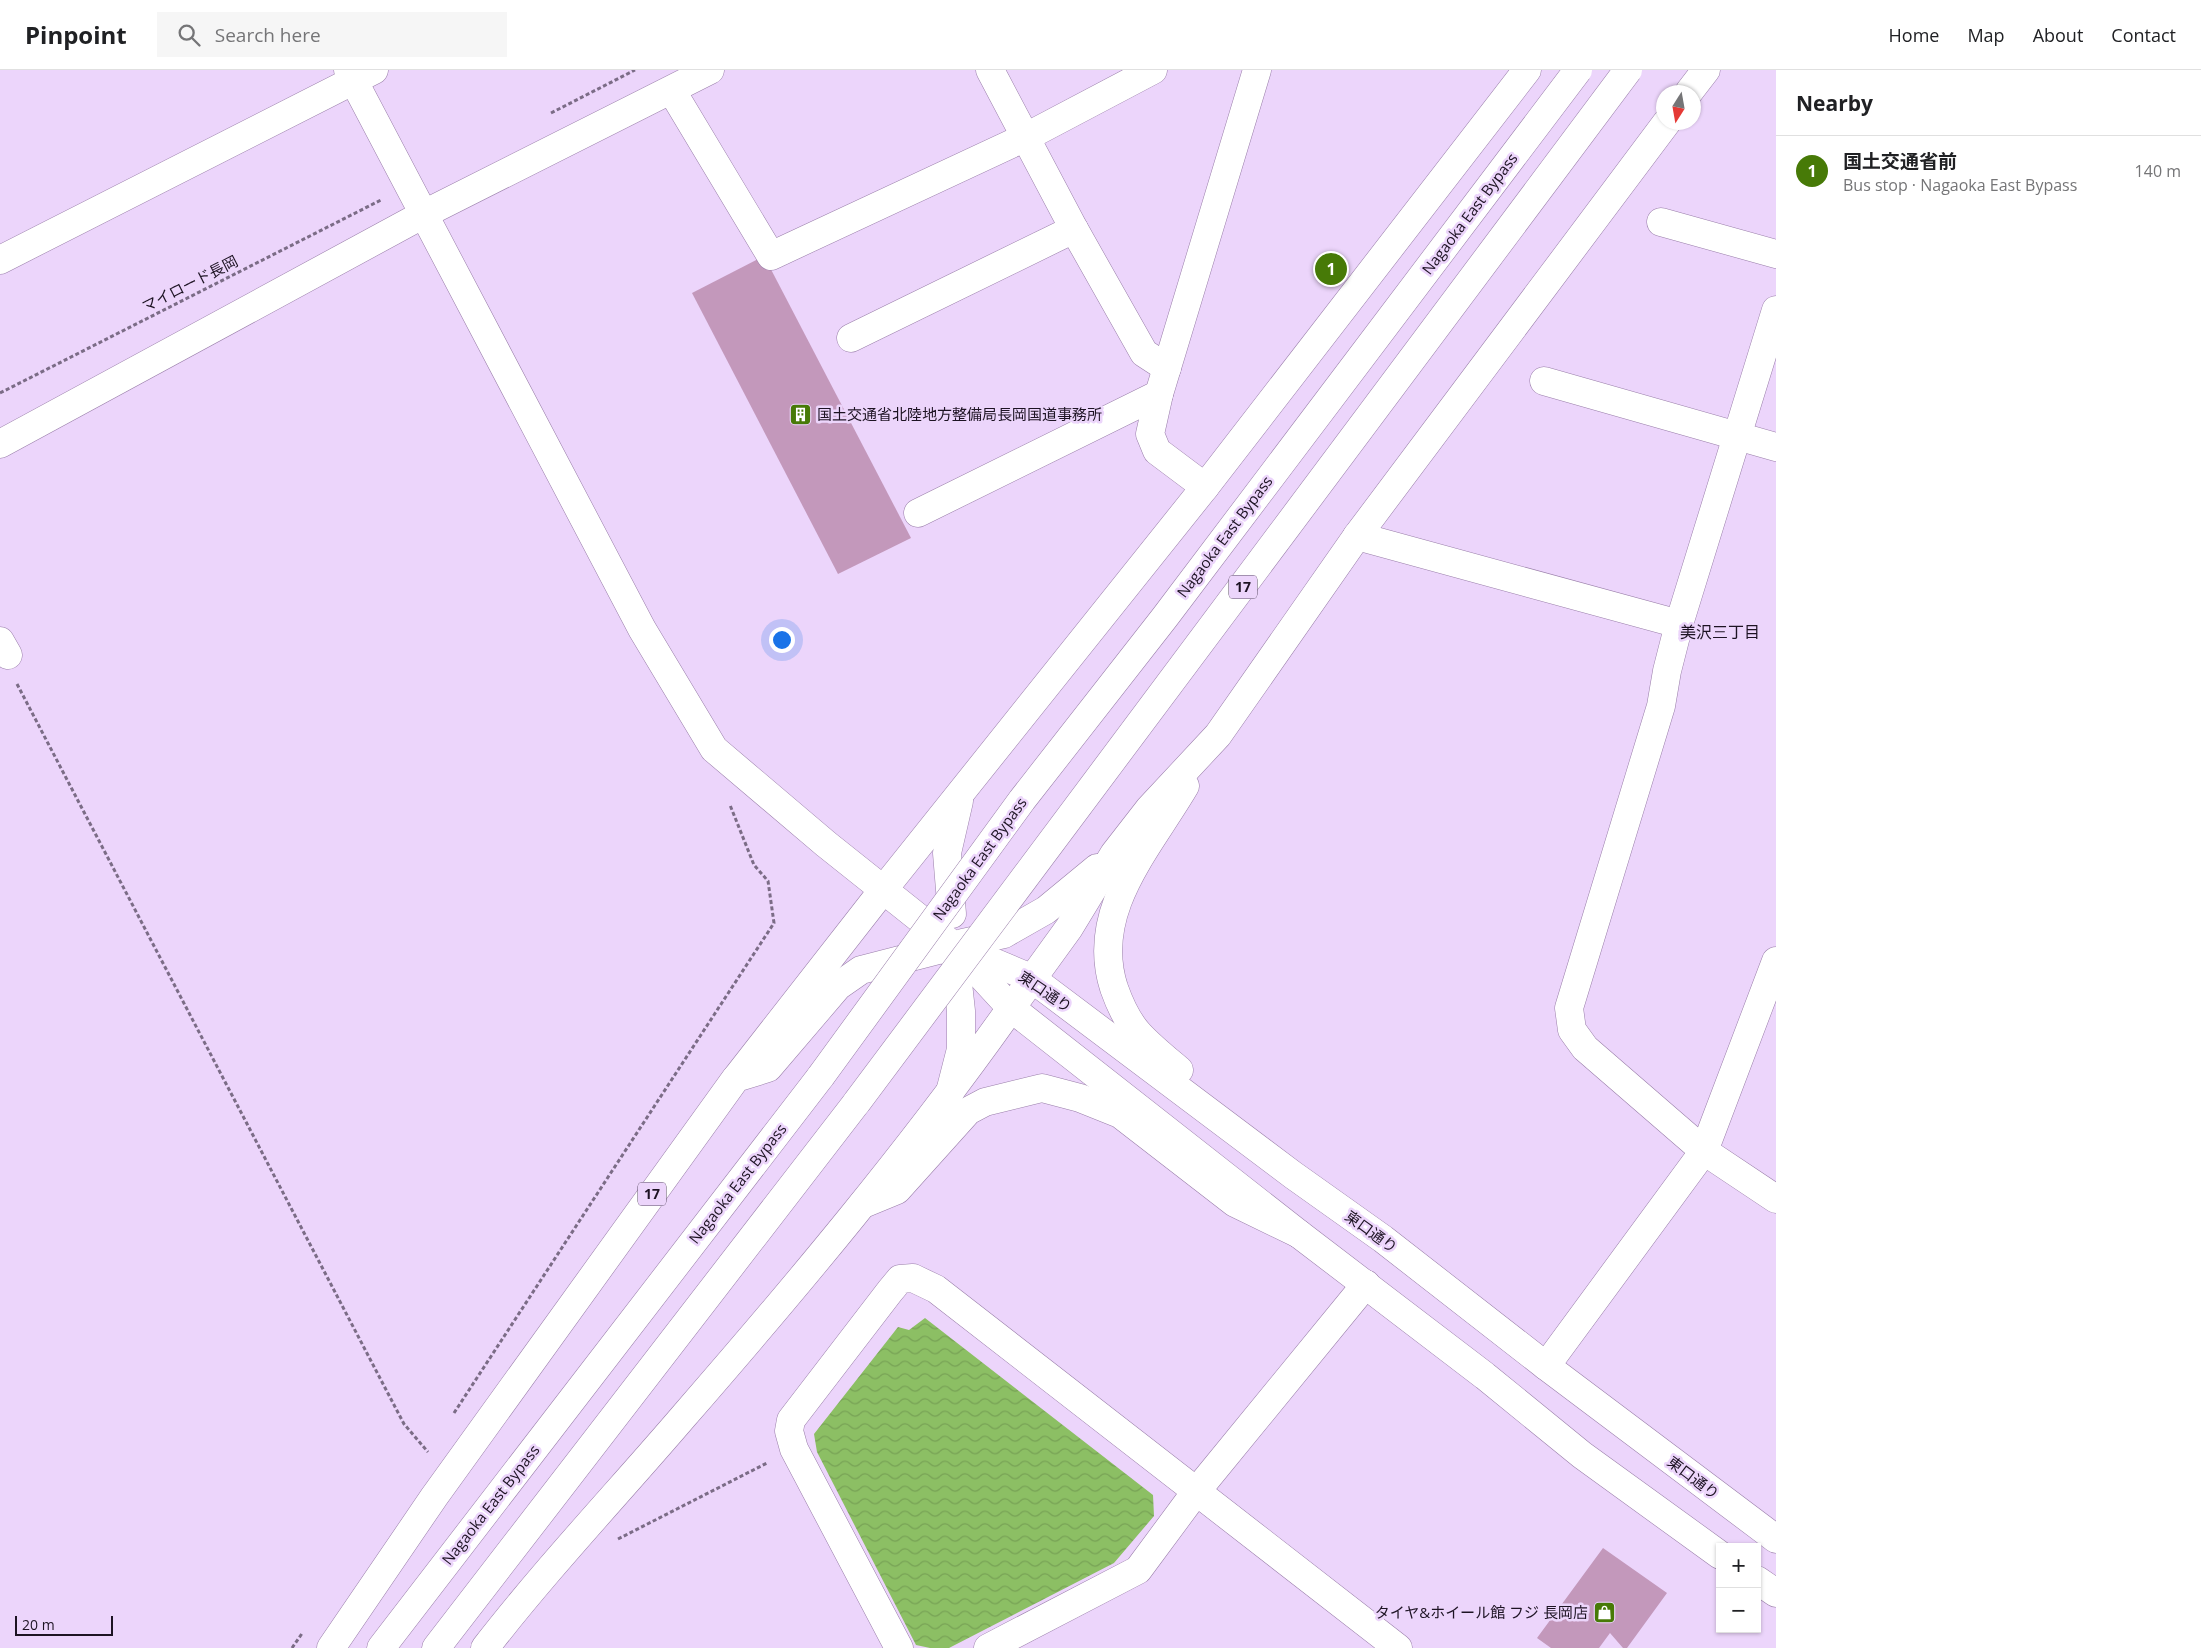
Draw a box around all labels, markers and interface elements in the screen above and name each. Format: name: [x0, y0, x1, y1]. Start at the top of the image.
search box: [157, 12, 507, 57]
text: Pinpoint: [25, 18, 127, 51]
icon: search: [175, 21, 203, 49]
text: Search here: [215, 22, 321, 48]
text: Home: [1889, 23, 1939, 47]
text: Map: [1967, 23, 2005, 47]
text: About: [2033, 23, 2083, 47]
text: Contact: [2111, 23, 2176, 47]
north arrow: [1656, 85, 1701, 130]
text: Nearby: [1796, 89, 1873, 117]
text: 国土交通省前: [1843, 148, 1957, 174]
street label: Nagaoka East Bypass: [1417, 149, 1522, 278]
text: 1: [1807, 160, 1817, 182]
text: 140 m: [2135, 160, 2181, 182]
text: Bus stop · Nagaoka East Bypass: [1843, 174, 2077, 196]
street label: マイロード長岡: [138, 250, 241, 316]
pin: 1: [1315, 250, 1347, 288]
building icon: 国土交通省北陸地方整備局長岡国道事務所: [789, 403, 813, 427]
place label: 国土交通省北陸地方整備局長岡国道事務所: [817, 404, 1102, 424]
street label: Nagaoka East Bypass: [1172, 472, 1277, 601]
road number: 17: [1229, 576, 1257, 598]
district label: 美沢三丁目: [1680, 621, 1760, 643]
your location: [769, 627, 795, 653]
street label: Nagaoka East Bypass: [928, 793, 1031, 924]
street label: 東口通り: [1015, 966, 1076, 1016]
street label: Nagaoka East Bypass: [684, 1119, 790, 1248]
road number: 17: [638, 1182, 666, 1206]
street label: 東口通り: [1341, 1205, 1402, 1257]
street label: Nagaoka East Bypass: [437, 1440, 543, 1569]
street label: 東口通り: [1664, 1451, 1724, 1503]
map controls: [1716, 1543, 1761, 1633]
button: +: [1716, 1543, 1761, 1588]
button: −: [1716, 1588, 1761, 1633]
shop icon: タイヤ&ホイール館 フジ 長岡店: [1592, 1601, 1616, 1625]
place label: タイヤ&ホイール館 フジ 長岡店: [1375, 1602, 1588, 1622]
scale bar: [15, 1613, 112, 1636]
text: 20 m: [22, 1615, 55, 1634]

